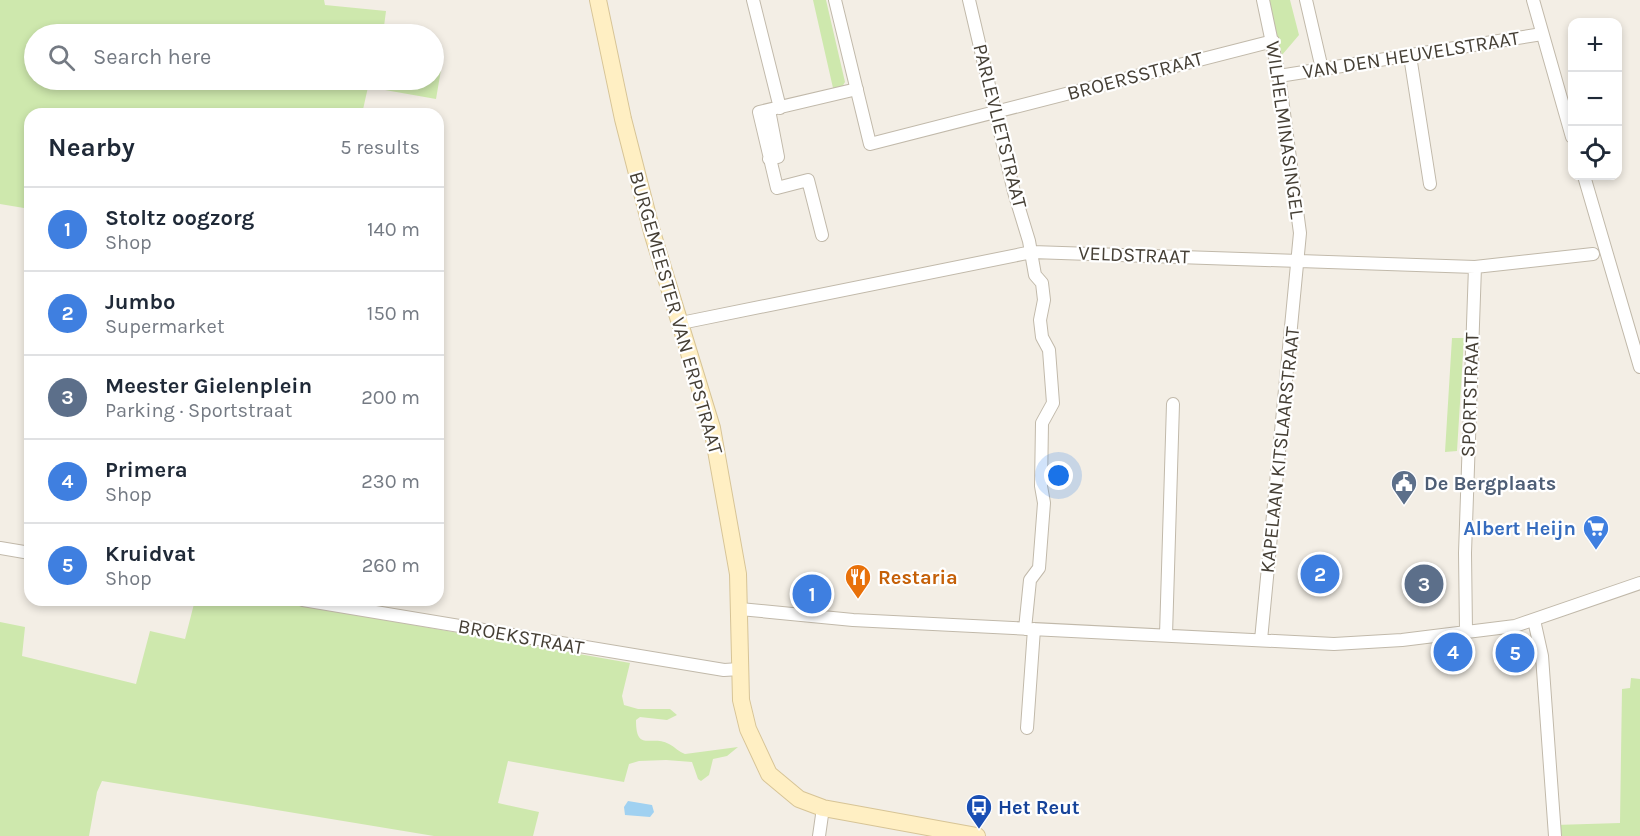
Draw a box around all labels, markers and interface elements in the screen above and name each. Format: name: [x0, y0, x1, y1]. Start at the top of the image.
map controls: [1568, 18, 1622, 180]
button: +: [1568, 18, 1622, 72]
search box: [24, 24, 444, 90]
street label: VAN DEN HEUVELSTRAAT: [1301, 26, 1521, 84]
street label: WILHELMINASINGEL: [1261, 40, 1309, 221]
icon: search: [45, 41, 78, 74]
street label: PARLEVLIETSTRAAT: [968, 41, 1032, 211]
text: Search here: [93, 44, 211, 70]
street label: BROERSSTRAAT: [1065, 47, 1205, 105]
button: −: [1568, 72, 1622, 126]
button: locate: [1568, 126, 1622, 180]
text: Nearby: [48, 132, 135, 163]
text: 5 results: [340, 136, 420, 159]
street label: BURGEMEESTER VAN ERPSTRAAT: [625, 169, 727, 457]
text: Stoltz oogzorg: [105, 205, 254, 231]
text: 1: [64, 218, 71, 241]
text: 140 m: [367, 218, 420, 241]
text: Shop: [105, 231, 152, 254]
street label: VELDSTRAAT: [1078, 242, 1190, 268]
text: Jumbo: [105, 289, 175, 315]
text: 2: [61, 302, 74, 325]
text: 150 m: [367, 302, 420, 325]
text: Supermarket: [105, 315, 224, 338]
street label: KAPELAAN KITSLAARSTRAAT: [1256, 326, 1304, 574]
street label: SPORTSTRAAT: [1456, 332, 1484, 458]
text: Meester Gielenplein: [105, 373, 312, 399]
text: 3: [61, 386, 74, 409]
text: 200 m: [361, 386, 420, 409]
text: Parking · Sportstraat: [105, 399, 292, 422]
text: Primera: [105, 457, 188, 483]
your location: [1044, 461, 1073, 490]
public building icon: De Bergplaats: [1389, 468, 1419, 506]
text: 4: [62, 470, 73, 493]
text: 230 m: [361, 470, 420, 493]
place label: De Bergplaats: [1424, 472, 1556, 495]
text: Shop: [105, 483, 152, 506]
supermarket icon: Albert Heijn: [1581, 513, 1611, 551]
place label: Albert Heijn: [1463, 517, 1576, 540]
text: Kruidvat: [105, 541, 196, 567]
pin: 2: [1300, 552, 1340, 596]
text: 5: [62, 554, 73, 577]
text: 260 m: [362, 554, 420, 577]
restaurant icon: Restaria: [843, 562, 873, 600]
pin: 3: [1404, 562, 1444, 606]
place label: Restaria: [878, 566, 958, 589]
text: Shop: [105, 567, 152, 590]
pin: 1: [792, 572, 832, 616]
street label: BROEKSTRAAT: [456, 615, 586, 659]
pin: 4: [1434, 630, 1472, 674]
pin: 5: [1496, 630, 1534, 676]
bus stop icon: Het Reut: [964, 792, 994, 830]
place label: Het Reut: [998, 796, 1080, 819]

